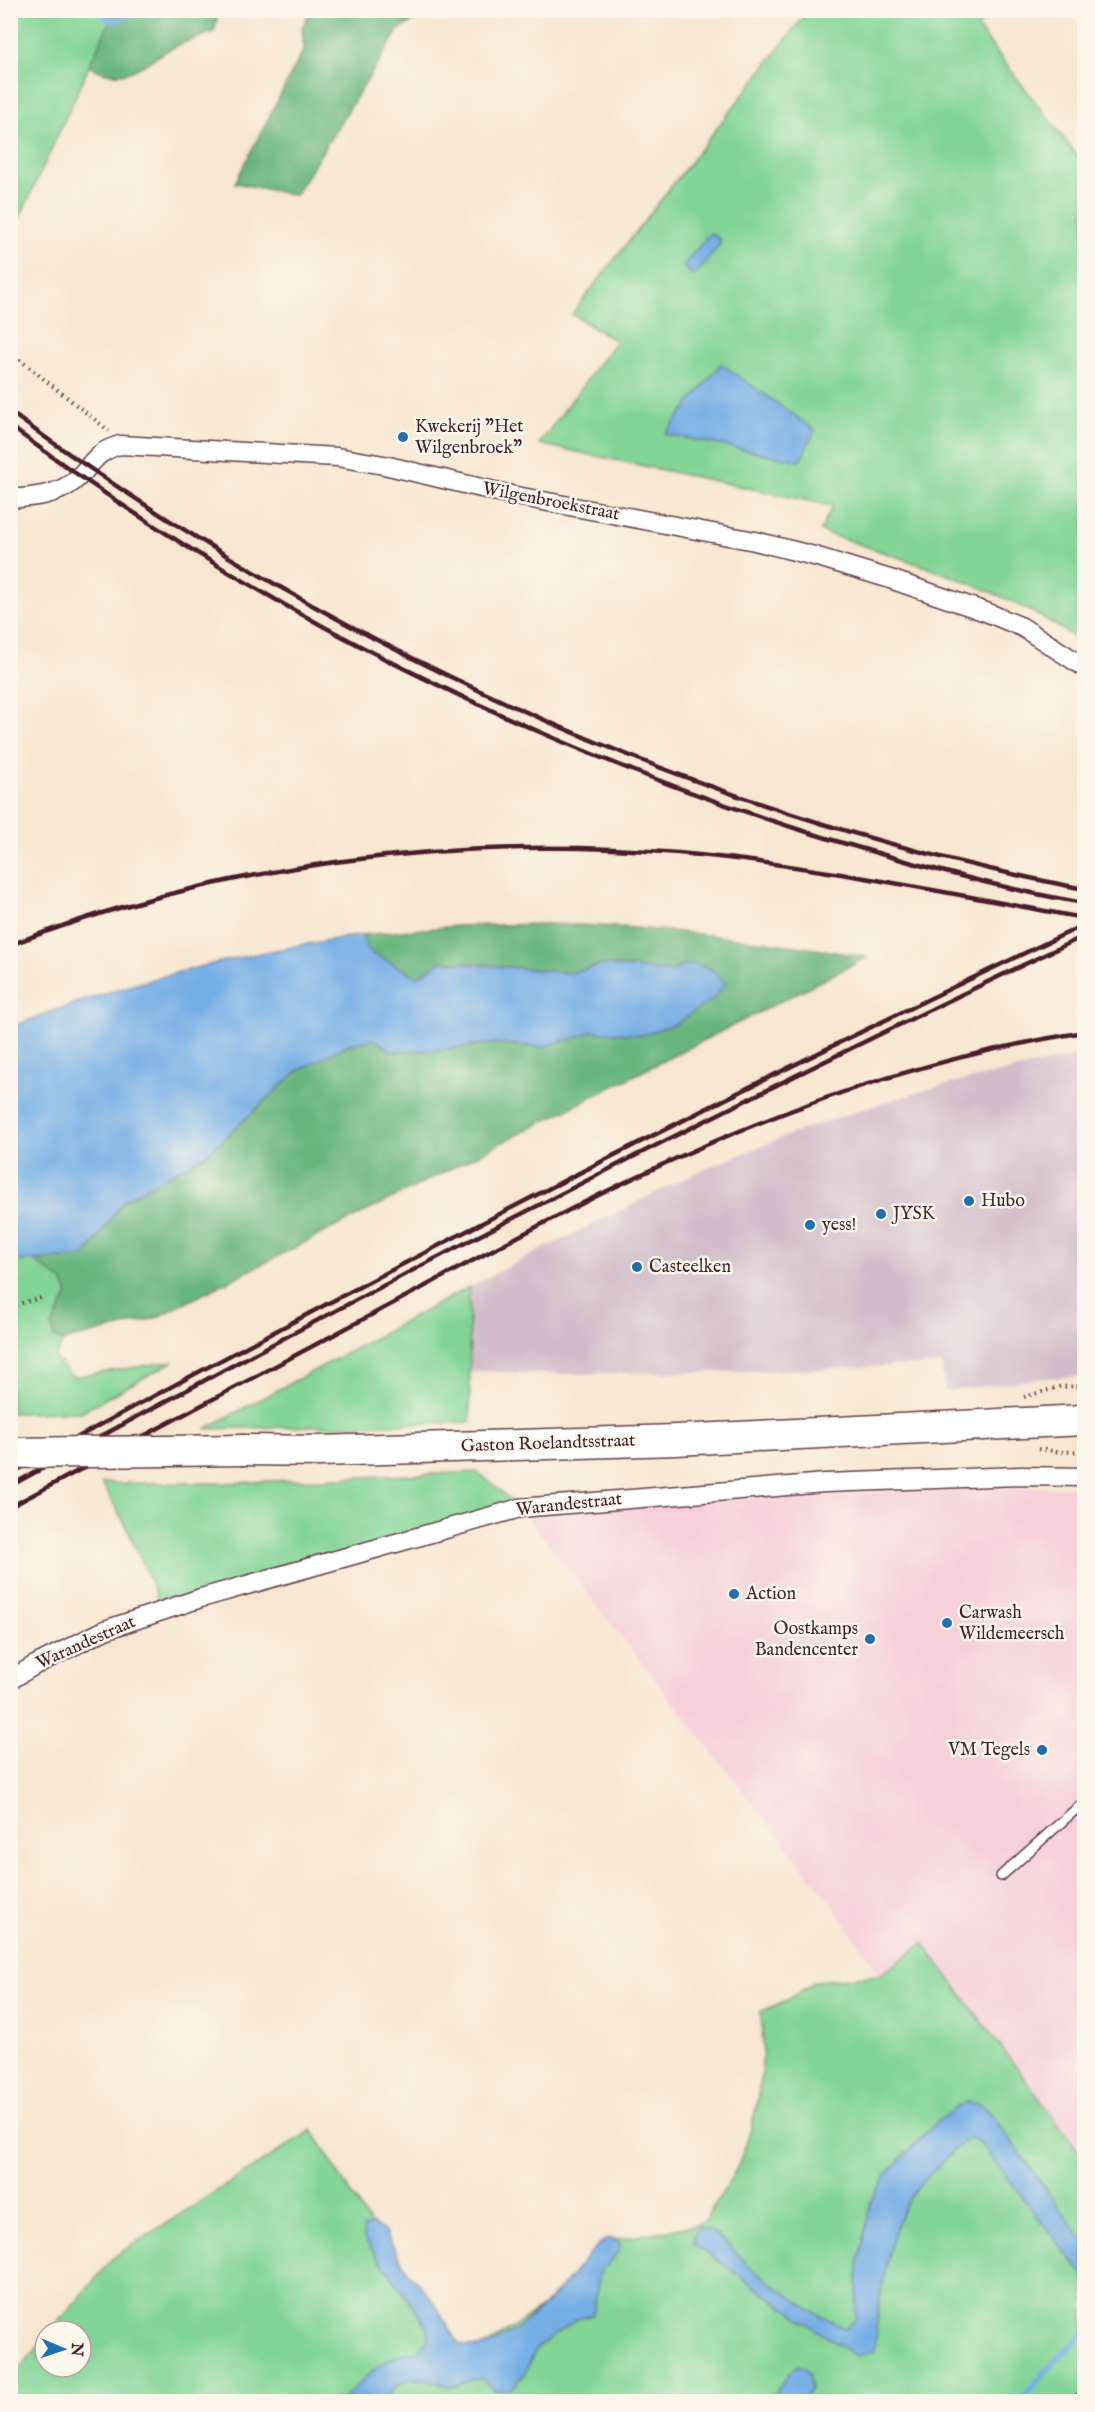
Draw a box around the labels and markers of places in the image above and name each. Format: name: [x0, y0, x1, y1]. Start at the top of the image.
place label: Kwekerij "Het Wilgenbroek": [415, 416, 524, 460]
marker: Kwekerij "Het Wilgenbroek": [396, 430, 410, 444]
place label: Hubo: [981, 1190, 1025, 1213]
marker: Hubo: [962, 1194, 976, 1208]
place label: JYSK: [891, 1203, 936, 1226]
marker: JYSK: [874, 1207, 888, 1221]
place label: yess!: [821, 1214, 856, 1237]
marker: yess!: [803, 1218, 817, 1232]
place label: Casteelken: [649, 1256, 731, 1279]
marker: Casteelken: [630, 1260, 644, 1274]
place label: Action: [745, 1583, 796, 1606]
marker: Action: [727, 1587, 741, 1601]
place label: Carwash Wildemeersch: [959, 1602, 1065, 1646]
marker: Carwash Wildemeersch: [940, 1616, 954, 1630]
place label: Oostkamps Bandencenter: [755, 1618, 858, 1662]
marker: Oostkamps Bandencenter: [863, 1632, 877, 1646]
place label: VM Tegels: [947, 1739, 1030, 1762]
marker: VM Tegels: [1035, 1743, 1049, 1757]

